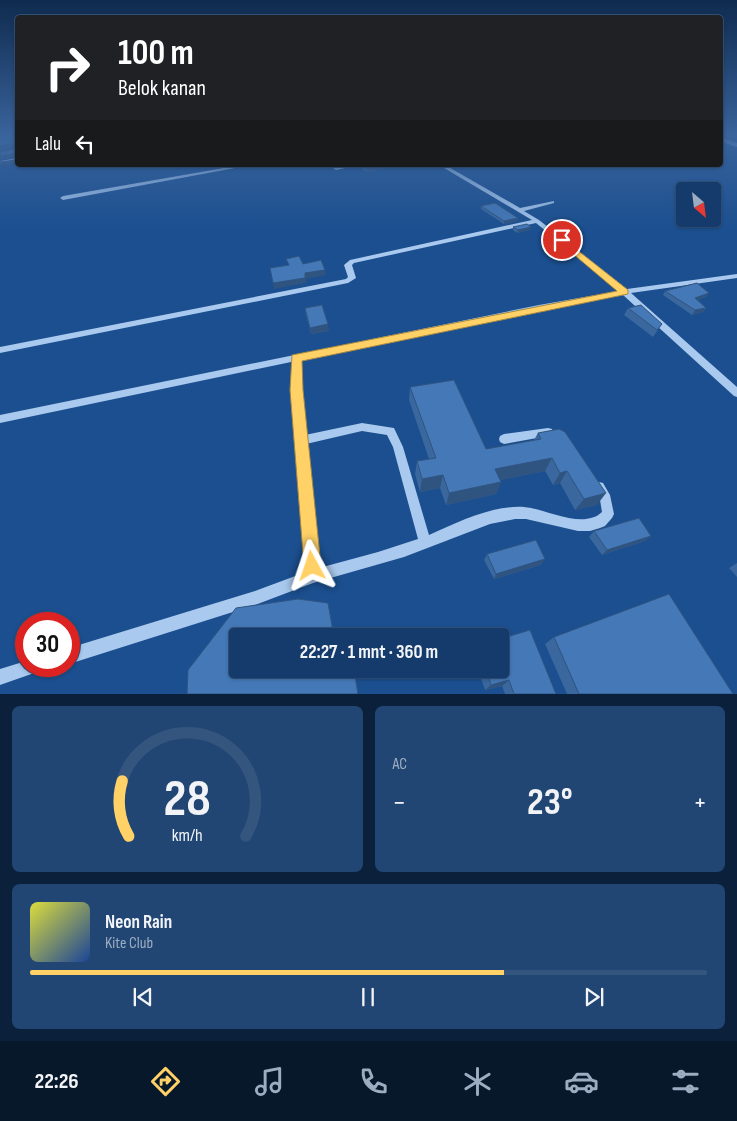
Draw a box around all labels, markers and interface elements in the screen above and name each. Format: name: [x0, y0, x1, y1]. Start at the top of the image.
text: 100 m: [118, 32, 194, 75]
icon: right: [35, 35, 100, 100]
text: Belok kanan: [118, 75, 206, 102]
icon: left: [71, 130, 99, 158]
text: Lalu: [35, 133, 61, 156]
north arrow: [676, 182, 721, 228]
map controls: [676, 182, 721, 227]
pin: [541, 219, 583, 261]
icon: arrive: [548, 226, 576, 254]
position arrow: [285, 539, 337, 591]
speed limit sign: 30: [15, 612, 80, 677]
text: 22:27 · 1 mnt · 360 m: [300, 641, 438, 664]
text: AC: [393, 755, 407, 774]
text: 28: [164, 768, 211, 831]
text: 23°: [527, 780, 573, 825]
text: −: [393, 786, 406, 819]
text: +: [693, 786, 707, 819]
text: km/h: [172, 825, 203, 846]
text: Neon Rain: [105, 911, 172, 934]
text: Kite Club: [105, 934, 153, 953]
icon: previous: [129, 983, 157, 1011]
icon: pause: [354, 983, 382, 1011]
icon: next: [580, 983, 608, 1011]
icon: directions: [148, 1064, 183, 1099]
icon: music: [252, 1064, 287, 1099]
icon: phone: [356, 1064, 391, 1099]
icon: climate: [460, 1064, 495, 1099]
icon: car: [564, 1064, 599, 1099]
icon: filters: [668, 1064, 703, 1099]
text: 22:26: [34, 1068, 79, 1095]

